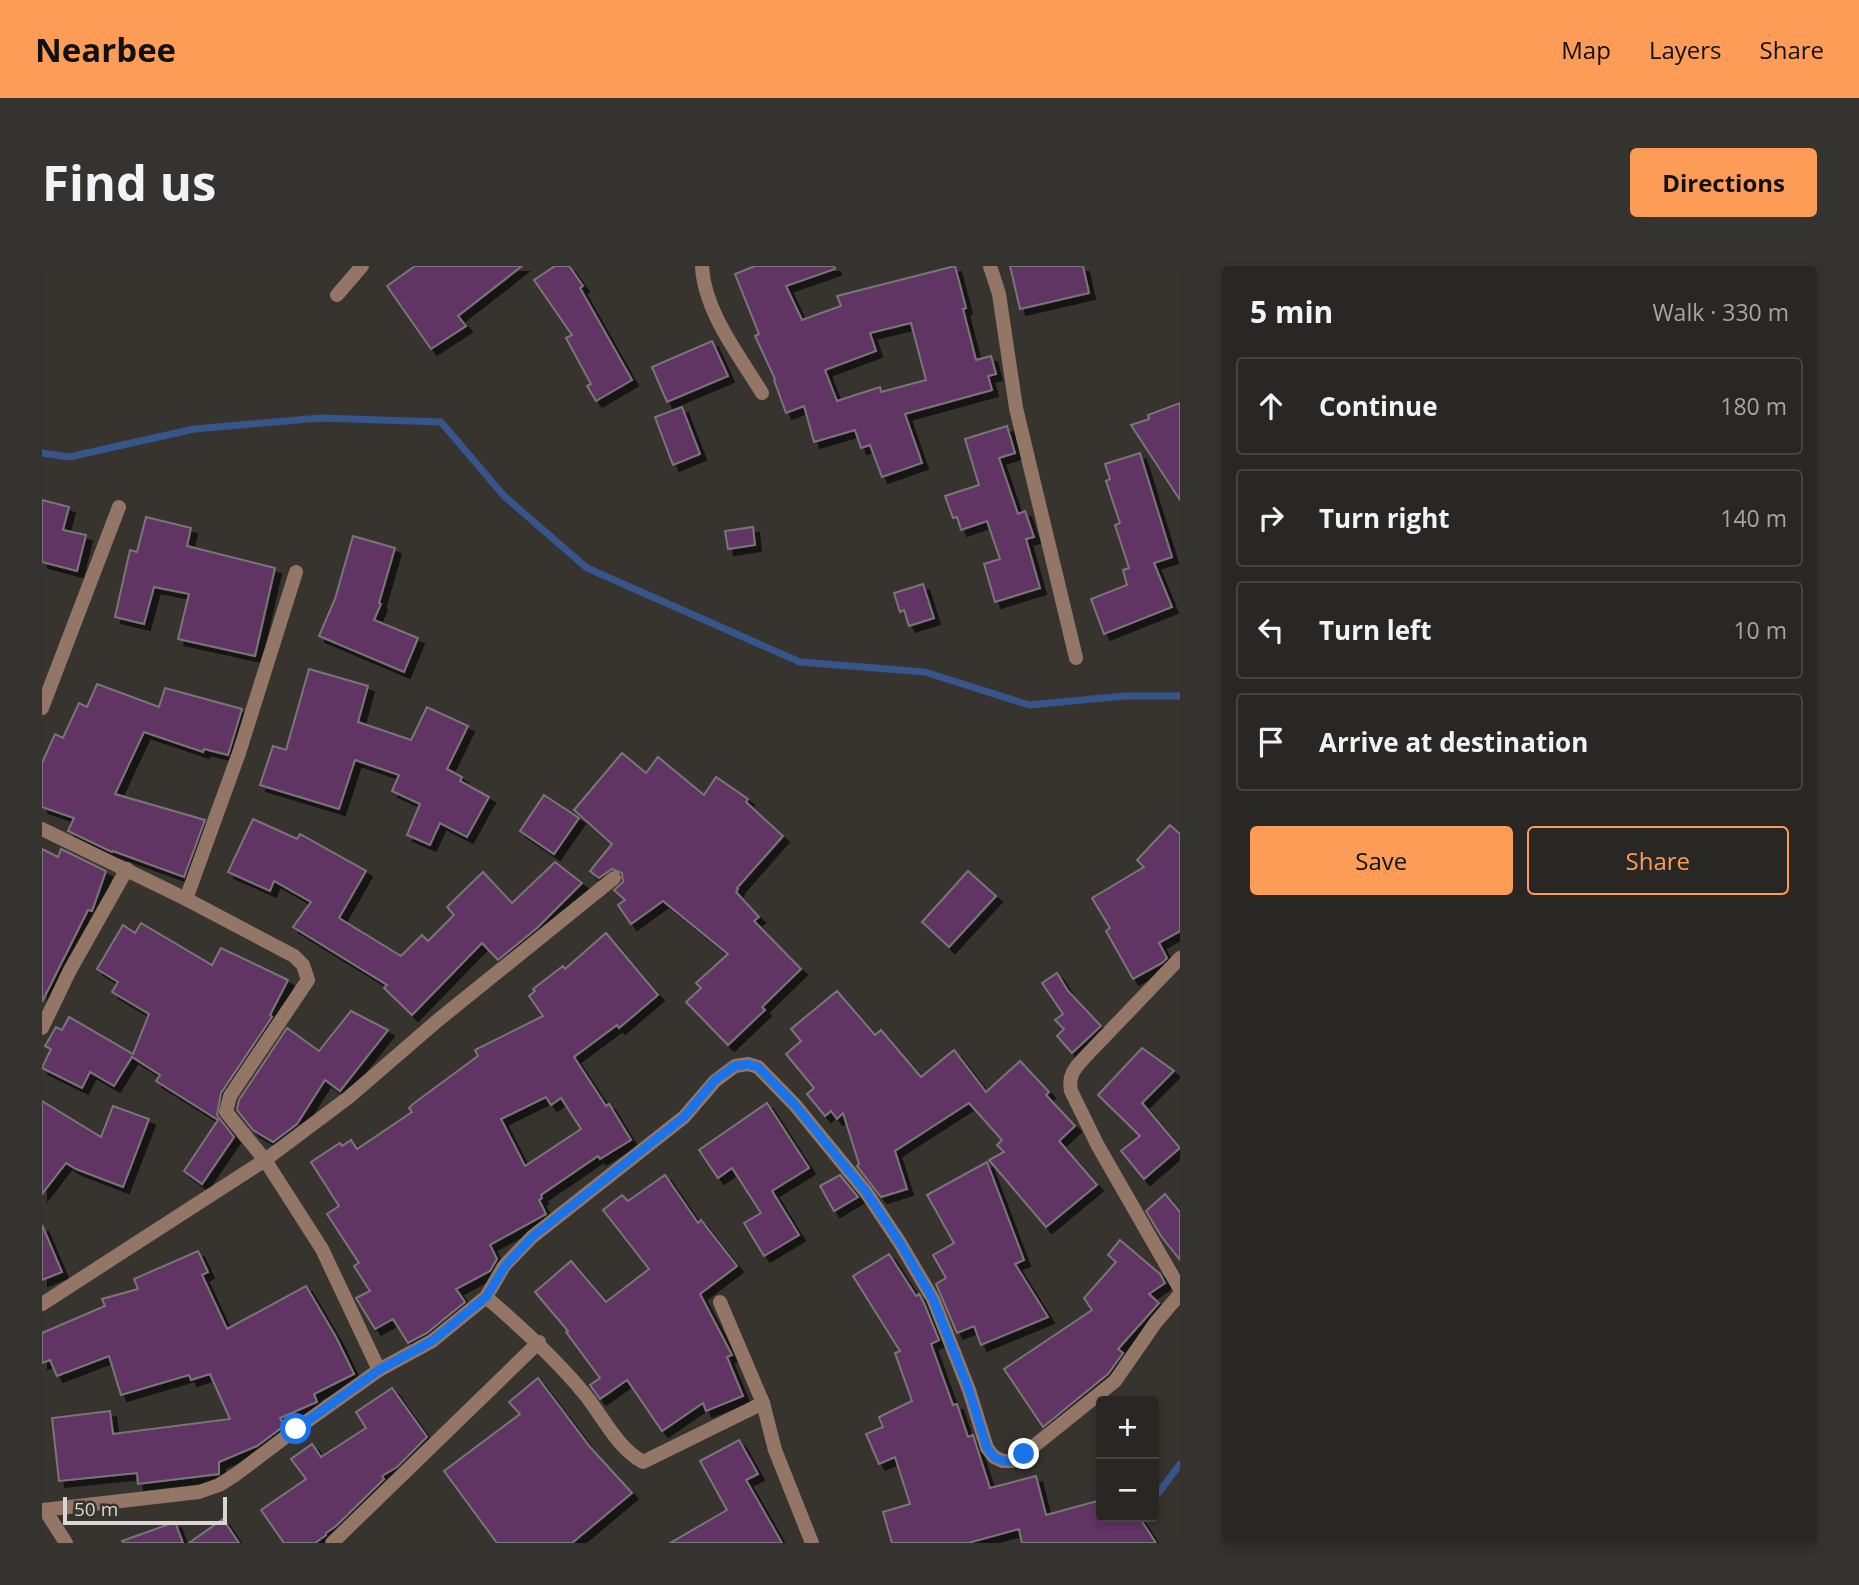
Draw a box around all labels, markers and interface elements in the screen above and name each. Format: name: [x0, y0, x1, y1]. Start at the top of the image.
text: Nearbee: [35, 27, 176, 72]
text: Map: [1561, 33, 1611, 66]
text: Layers: [1649, 33, 1722, 66]
text: Share: [1760, 33, 1824, 66]
button: Directions: [1630, 148, 1817, 217]
text: Find us: [42, 149, 216, 215]
text: 5 min: [1250, 291, 1333, 332]
text: Walk · 330 m: [1652, 296, 1789, 328]
icon: ahead: [1252, 387, 1290, 425]
text: Continue: [1319, 388, 1438, 424]
text: 180 m: [1720, 390, 1787, 422]
icon: right: [1252, 499, 1290, 537]
text: Turn right: [1319, 500, 1450, 536]
text: 140 m: [1720, 502, 1787, 534]
icon: left: [1252, 611, 1290, 649]
text: Turn left: [1319, 612, 1431, 648]
text: 10 m: [1733, 614, 1787, 646]
icon: arrive: [1252, 723, 1290, 761]
text: Arrive at destination: [1319, 724, 1588, 760]
button: Save: [1250, 826, 1513, 895]
button: Share: [1527, 826, 1789, 895]
map controls: [1096, 1396, 1159, 1522]
button: +: [1096, 1396, 1159, 1459]
route start: [280, 1413, 311, 1444]
route end: [1008, 1438, 1039, 1469]
button: −: [1096, 1459, 1159, 1522]
scale bar: [63, 1494, 228, 1526]
text: 50 m: [74, 1496, 118, 1522]

